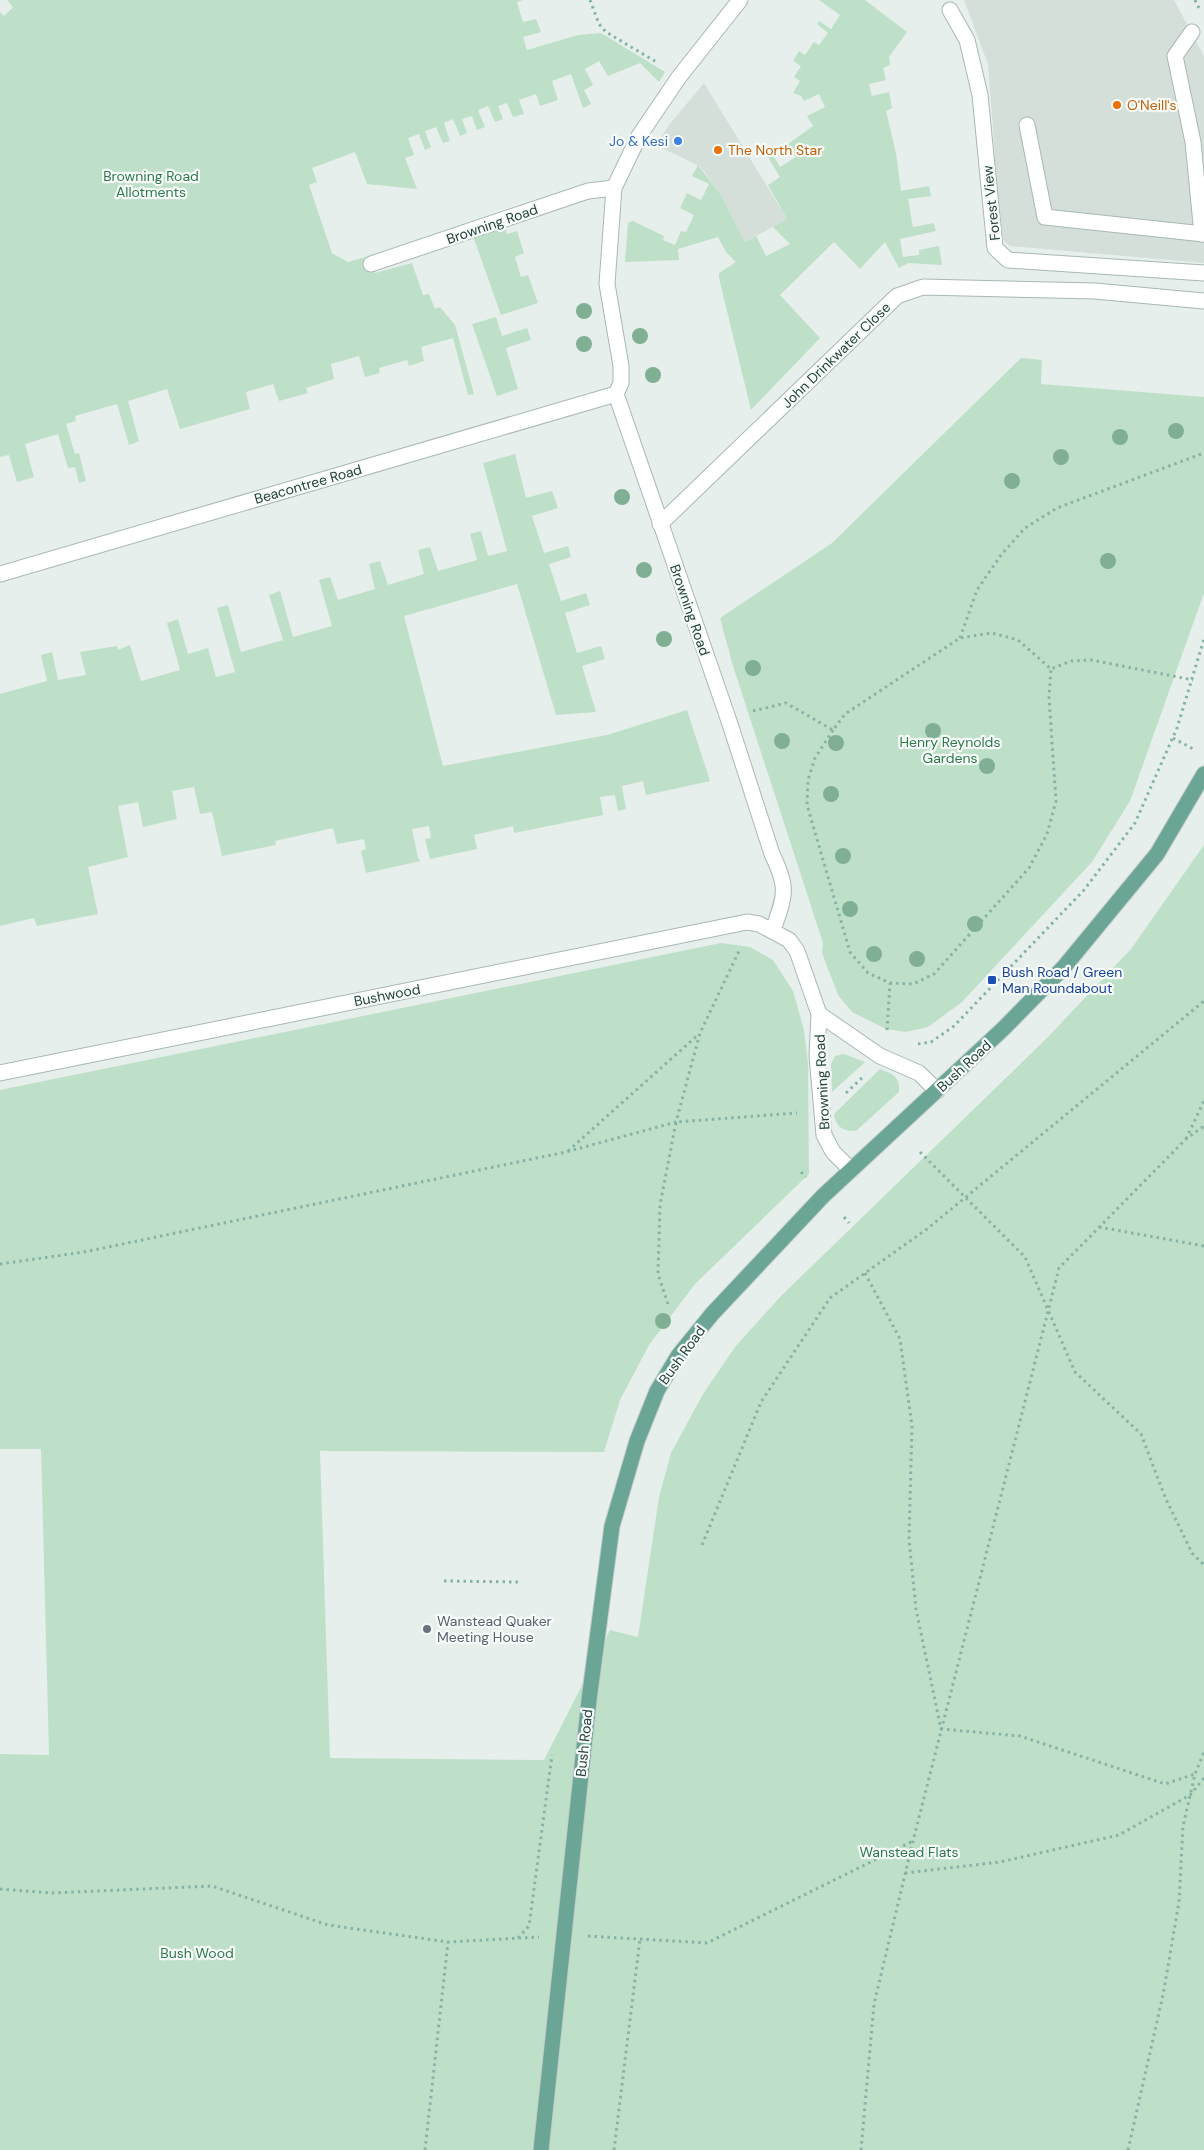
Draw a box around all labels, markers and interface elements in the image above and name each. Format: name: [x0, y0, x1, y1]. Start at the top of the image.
place label: O'Neill's: [1127, 96, 1177, 114]
marker: O'Neill's: [1111, 99, 1123, 111]
place label: Jo & Kesi: [609, 132, 668, 150]
marker: Jo & Kesi: [672, 135, 684, 147]
place label: The North Star: [728, 141, 822, 159]
marker: The North Star: [712, 144, 724, 156]
street label: Forest View: [978, 164, 1004, 241]
park label: Browning Road Allotments: [103, 167, 199, 201]
street label: Browning Road: [444, 200, 540, 248]
street label: John Drinkwater Close: [778, 298, 894, 412]
street label: Beacontree Road: [252, 460, 364, 508]
street label: Browning Road: [666, 562, 714, 658]
park label: Henry Reynolds Gardens: [900, 733, 1000, 767]
place label: Bush Road / Green Man Roundabout: [1002, 963, 1122, 997]
marker: Bush Road / Green Man Roundabout: [986, 974, 998, 986]
street label: Bushwood: [352, 980, 422, 1010]
street label: Browning Road: [811, 1034, 833, 1130]
street label: Bush Road: [933, 1036, 995, 1096]
street label: Bush Road: [655, 1322, 709, 1388]
place label: Wanstead Quaker Meeting House: [437, 1612, 552, 1646]
marker: Wanstead Quaker Meeting House: [421, 1623, 433, 1635]
street label: Bush Road: [572, 1708, 596, 1778]
park label: Wanstead Flats: [859, 1843, 959, 1861]
park label: Bush Wood: [160, 1944, 234, 1962]

